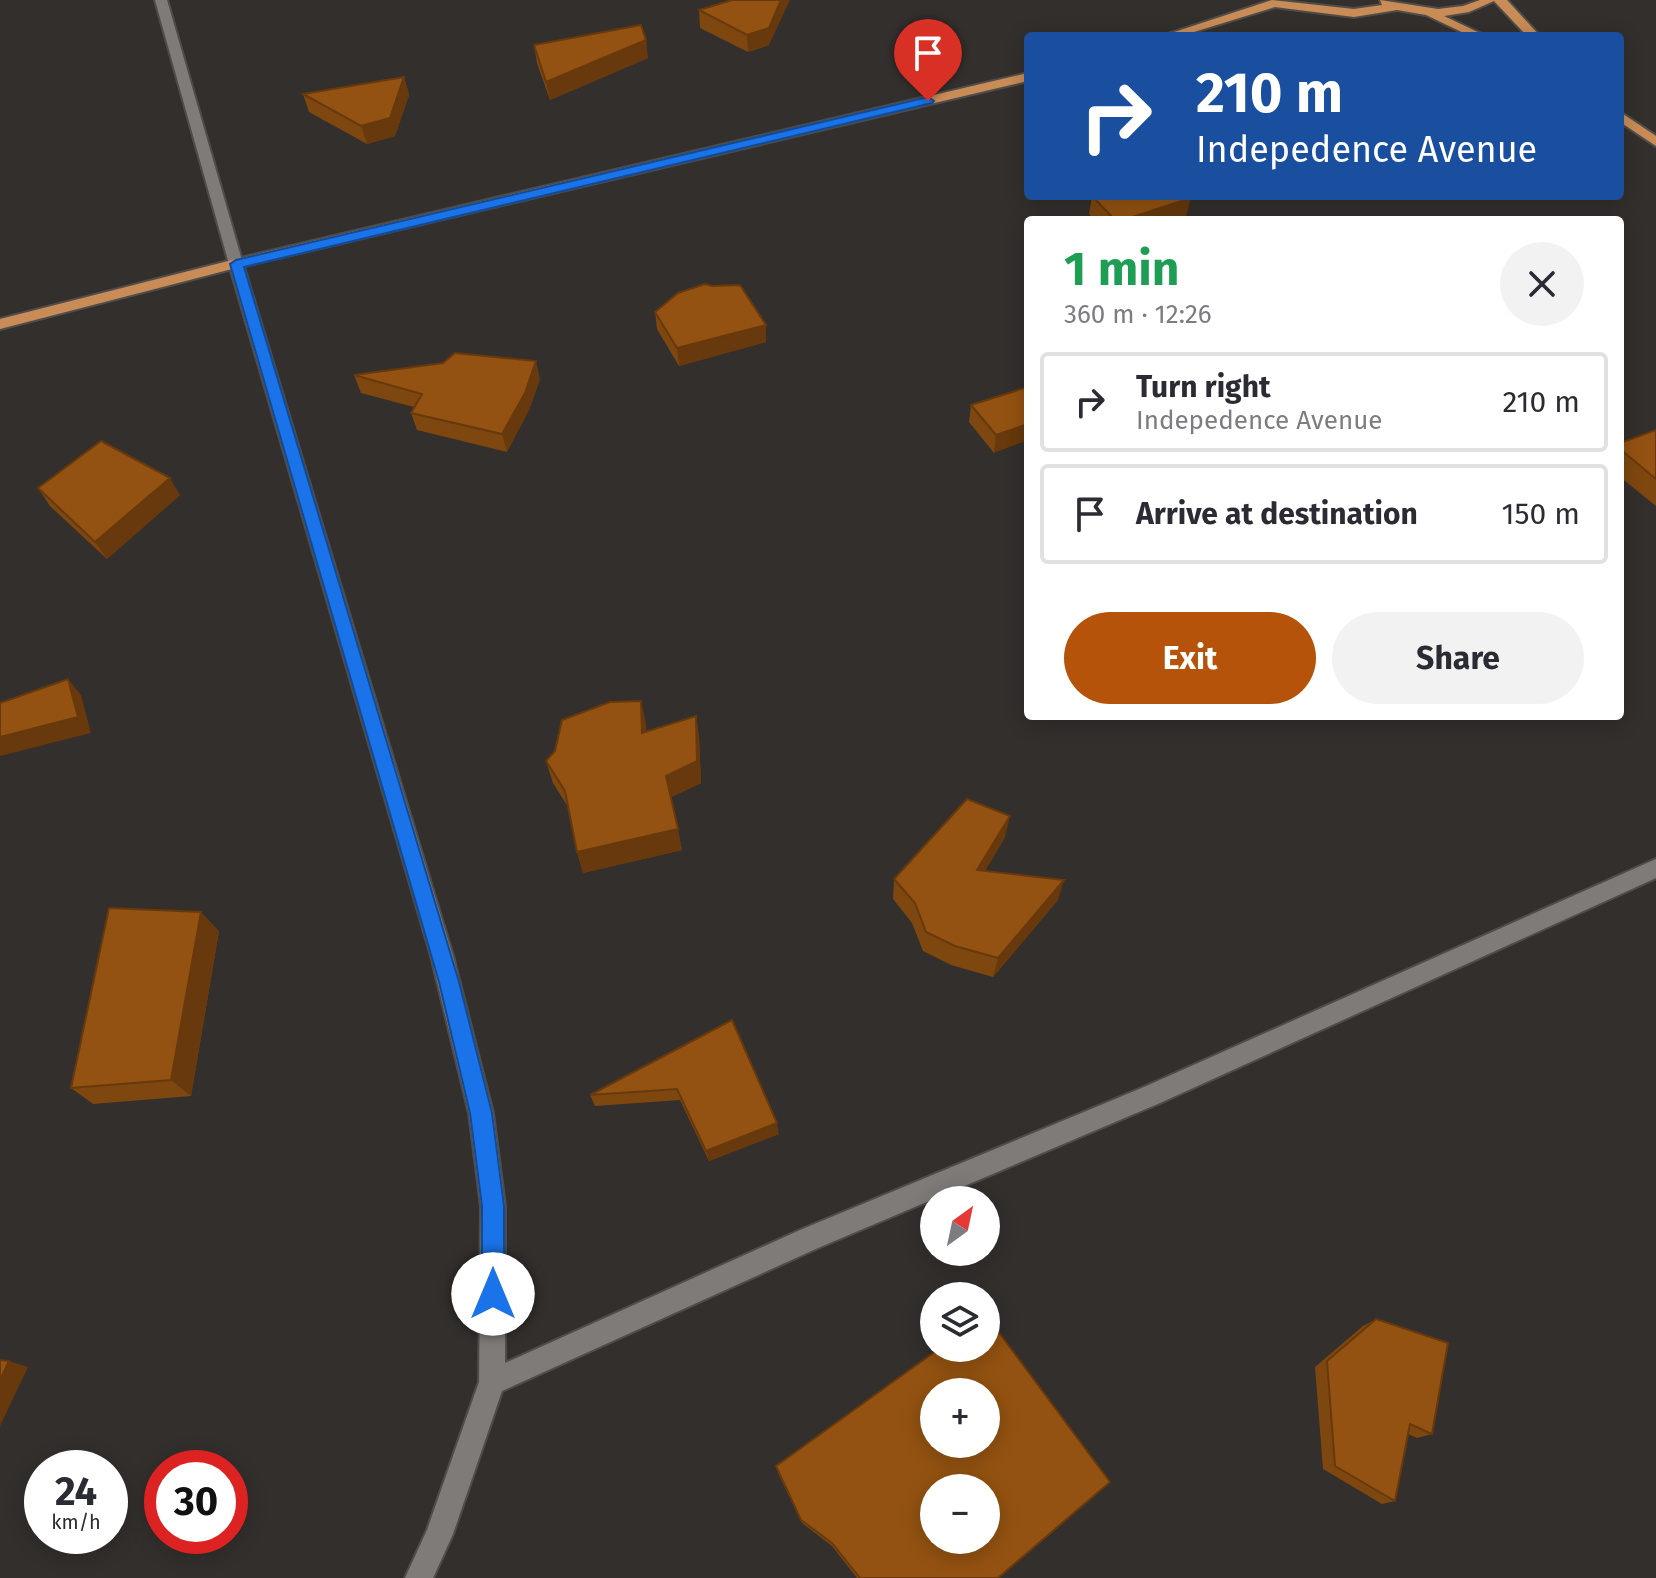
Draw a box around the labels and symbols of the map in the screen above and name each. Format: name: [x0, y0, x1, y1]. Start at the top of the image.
pin: [894, 19, 962, 101]
north arrow: [920, 1186, 1000, 1266]
position arrow: [451, 1252, 535, 1336]
speed limit sign: 30: [144, 1450, 248, 1554]

